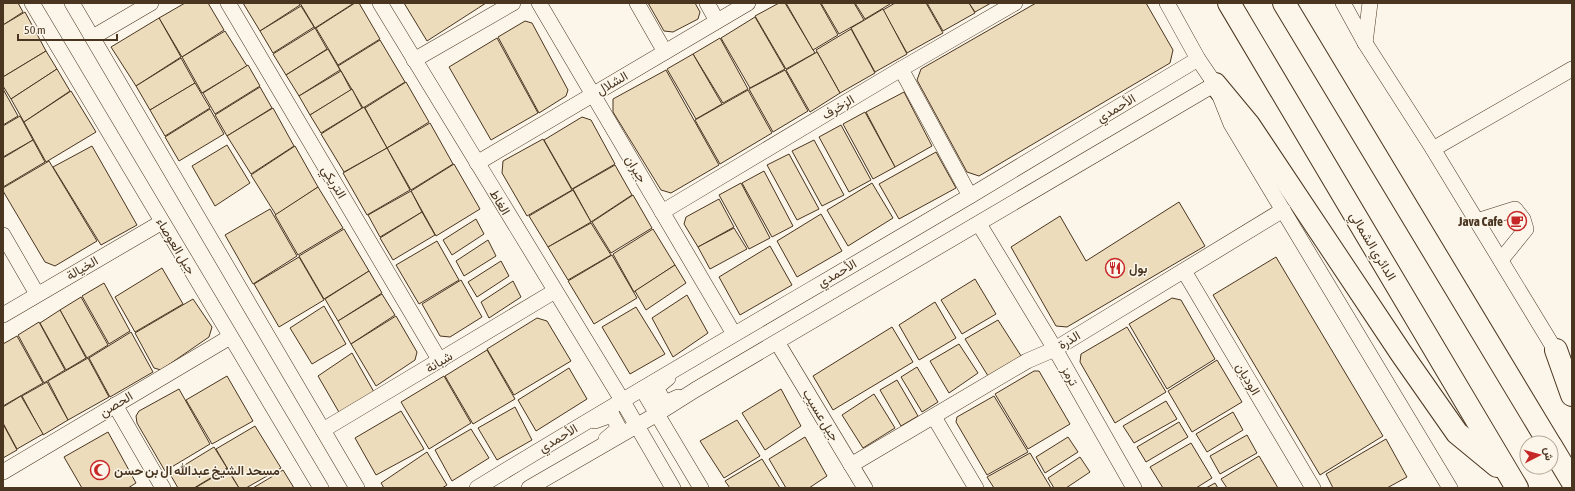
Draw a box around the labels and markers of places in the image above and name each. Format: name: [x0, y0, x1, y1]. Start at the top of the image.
cafe icon: Java Cafe: [1506, 210, 1528, 232]
place label: Java Cafe: [1457, 214, 1503, 229]
restaurant icon: بول: [1104, 257, 1126, 279]
place label: بول: [1129, 261, 1147, 277]
mosque icon: مسحد الشيخ عبدالله ال بن حسن: [89, 459, 111, 481]
place label: مسحد الشيخ عبدالله ال بن حسن: [114, 463, 280, 480]

